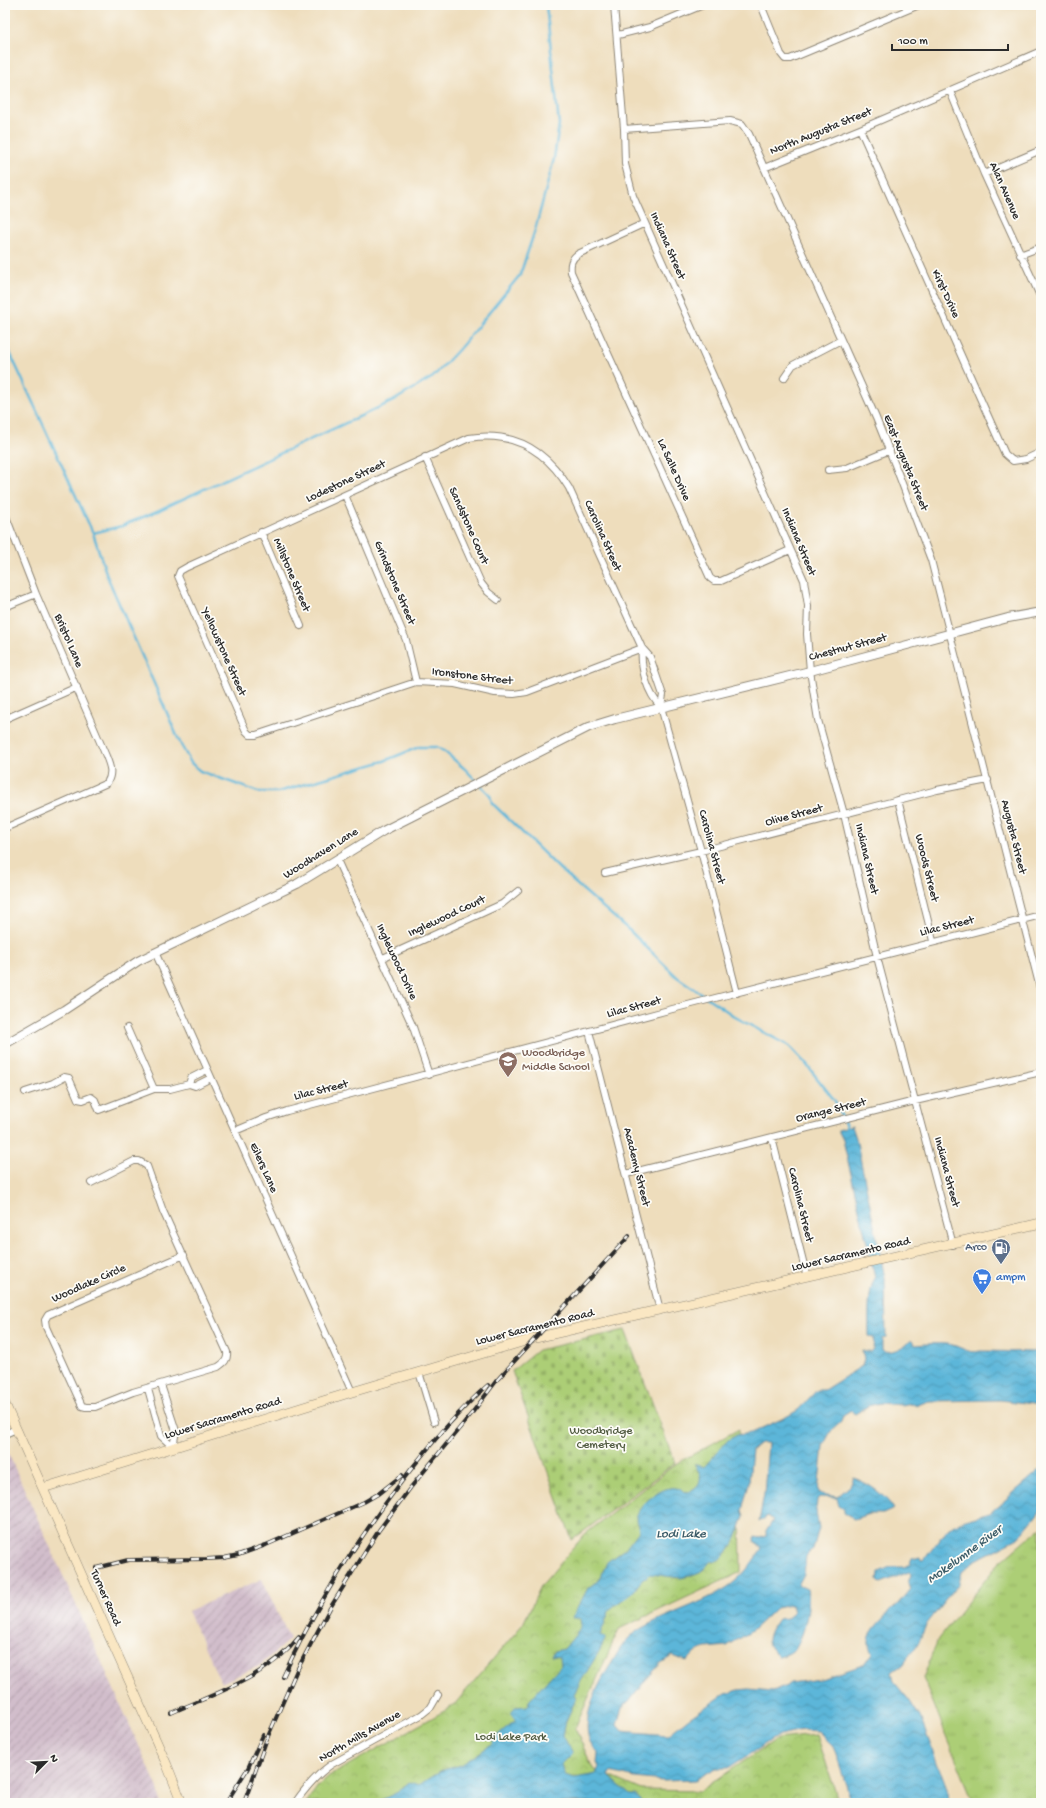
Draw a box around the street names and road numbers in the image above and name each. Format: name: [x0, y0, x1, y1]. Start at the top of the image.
street label: North Augusta Street: [768, 105, 875, 159]
street label: Alan Avenue: [985, 160, 1023, 222]
street label: Indiana Street: [646, 210, 688, 283]
street label: Kirst Drive: [928, 268, 963, 321]
street label: East Augusta Street: [879, 413, 931, 514]
street label: La Salle Drive: [653, 437, 693, 504]
street label: Lodestone Street: [304, 457, 389, 507]
street label: Sandstone Court: [445, 485, 492, 568]
street label: Carolina Street: [580, 498, 624, 575]
street label: Indiana Street: [777, 506, 819, 579]
street label: Millstone Street: [269, 536, 313, 615]
street label: Grindstone Street: [370, 539, 418, 628]
street label: Yellowstone Street: [197, 605, 249, 699]
street label: Bristol Lane: [50, 611, 86, 671]
street label: Chestnut Street: [808, 631, 889, 665]
street label: Ironstone Street: [431, 665, 514, 689]
street label: Augusta Street: [997, 798, 1029, 877]
street label: Olive Street: [764, 801, 825, 830]
street label: Carolina Street: [694, 808, 728, 887]
street label: Indiana Street: [851, 822, 881, 897]
street label: Woodhaven Lane: [281, 825, 362, 883]
street label: Woods Street: [911, 833, 941, 904]
street label: Inglewood Court: [406, 893, 489, 941]
street label: Lilac Street: [919, 913, 977, 940]
street label: Inglewood Drive: [372, 922, 420, 1003]
street label: Lilac Street: [606, 994, 664, 1022]
street label: Lilac Street: [293, 1077, 351, 1104]
street label: Orange Street: [795, 1095, 869, 1126]
street label: Academy Street: [619, 1126, 653, 1209]
street label: Indiana Street: [930, 1135, 962, 1210]
street label: Eilers Lane: [246, 1141, 281, 1196]
street label: Carolina Street: [784, 1166, 816, 1245]
street label: Lower Sacramento Road: [790, 1234, 912, 1275]
street label: Woodlake Circle: [50, 1261, 129, 1307]
street label: Lower Sacramento Road: [475, 1306, 596, 1349]
street label: Lower Sacramento Road: [163, 1394, 284, 1443]
street label: Turner Road: [86, 1567, 124, 1629]
street label: North Mills Avenue: [317, 1708, 404, 1766]

